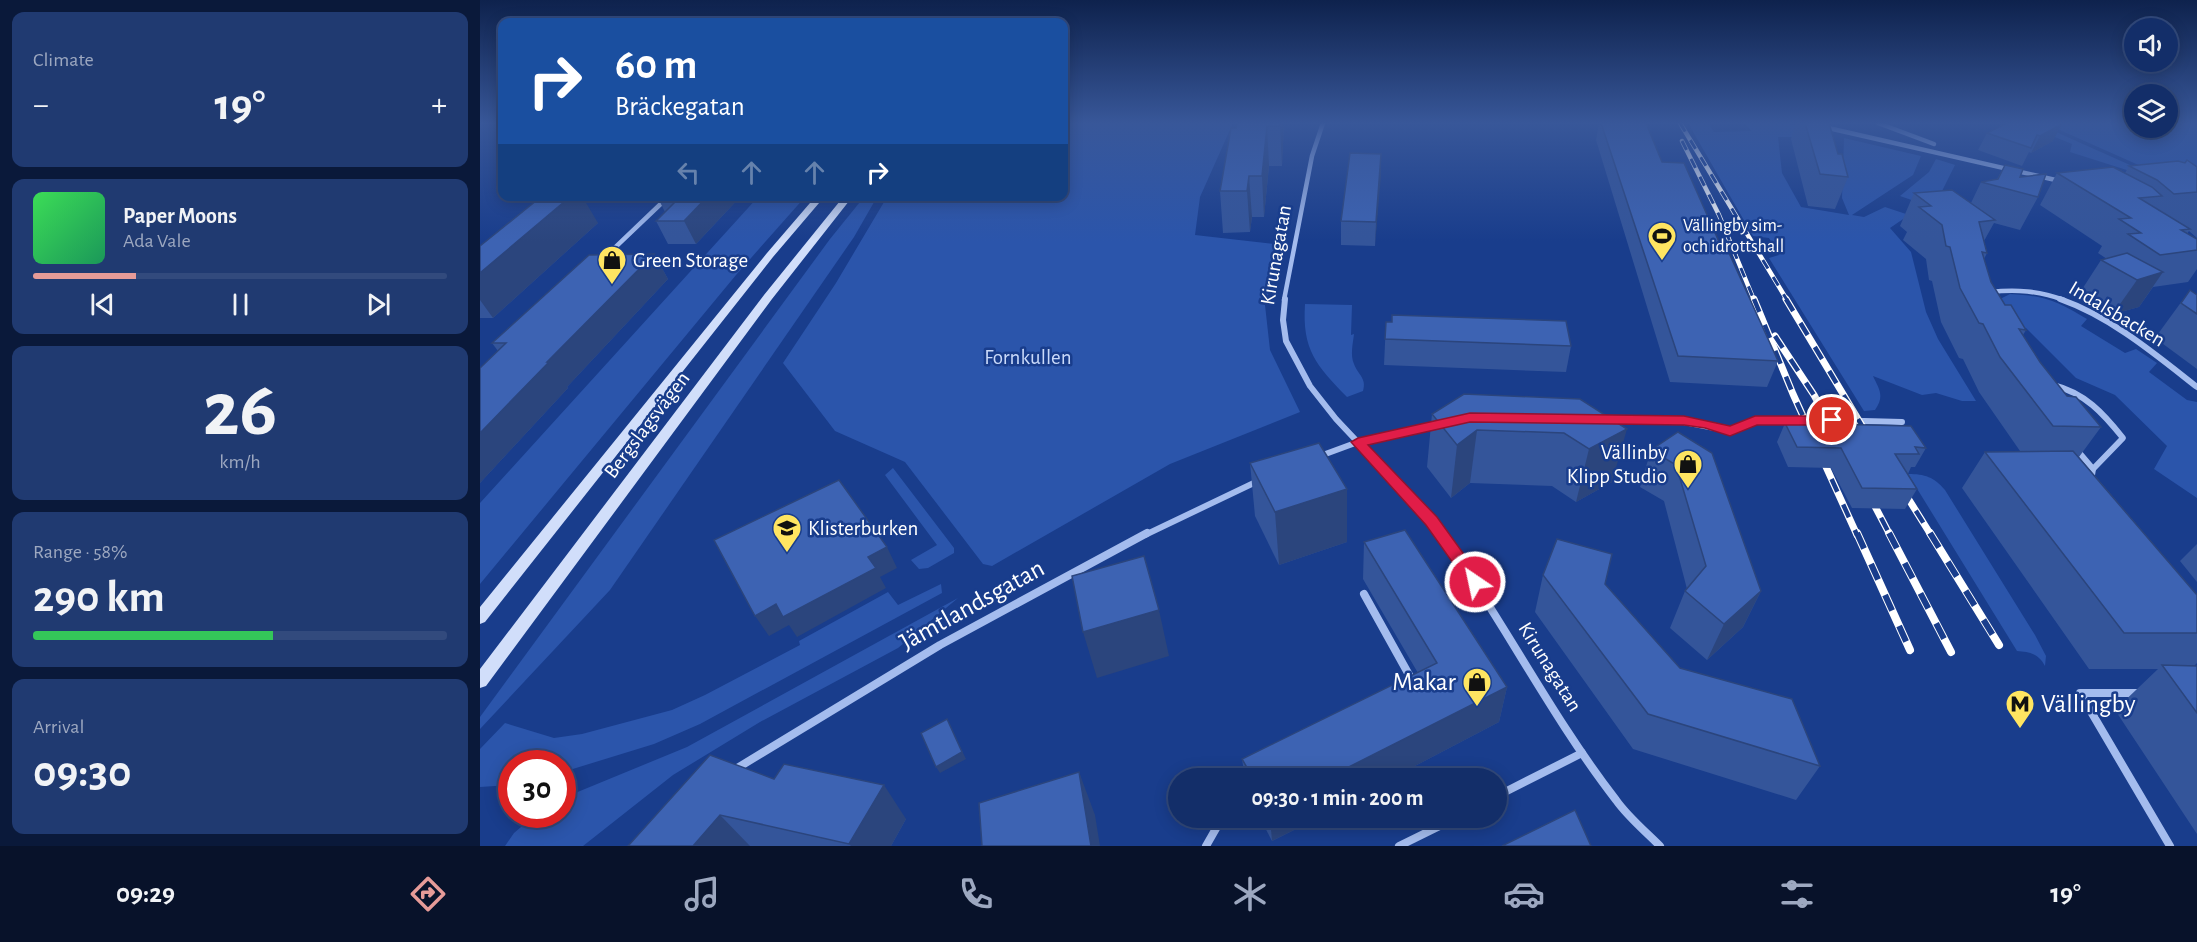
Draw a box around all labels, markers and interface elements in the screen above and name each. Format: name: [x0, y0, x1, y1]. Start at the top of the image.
map controls: [2124, 18, 2178, 138]
button: sound: [2124, 18, 2178, 72]
icon: right: [516, 42, 594, 120]
text: 60 m: [615, 44, 697, 86]
text: Climate: [33, 50, 94, 70]
text: 19°: [214, 83, 266, 128]
button: layers: [2124, 84, 2178, 138]
text: −: [33, 89, 49, 122]
text: +: [431, 89, 447, 122]
text: Bräckegatan: [615, 93, 745, 120]
icon: left: [672, 156, 705, 189]
icon: ahead: [735, 156, 768, 189]
icon: ahead: [798, 156, 831, 189]
icon: right: [861, 156, 894, 189]
street label: Kirunagatan: [1257, 203, 1295, 307]
text: Paper Moons: [123, 205, 237, 227]
place label: Vällingby sim- och idrottshall: [1683, 217, 1784, 256]
sports icon: Vällingby sim- och idrottshall: [1646, 220, 1678, 262]
text: Ada Vale: [123, 231, 191, 251]
shop icon: Green Storage: [596, 244, 628, 286]
place label: Green Storage: [633, 250, 748, 271]
street label: Indalsbacken: [2065, 277, 2169, 351]
icon: previous: [86, 288, 119, 321]
icon: pause: [224, 288, 257, 321]
icon: next: [362, 288, 395, 321]
park label: Fornkullen: [984, 347, 1072, 368]
street label: Bergslagsvägen: [600, 368, 694, 482]
text: 26: [203, 372, 277, 450]
pin: [1806, 394, 1857, 445]
icon: arrive: [1815, 403, 1848, 436]
place label: Vällinby Klipp Studio: [1567, 442, 1667, 487]
shop icon: Vällinby Klipp Studio: [1672, 448, 1704, 490]
text: km/h: [219, 452, 261, 472]
school or university icon: Klisterburken: [771, 512, 803, 554]
place label: Klisterburken: [808, 518, 918, 539]
text: Range · 58%: [33, 542, 128, 562]
position arrow: [1443, 550, 1507, 614]
street label: Jämtlandsgatan: [895, 555, 1049, 655]
text: 290 km: [33, 575, 165, 620]
street label: Kirunagatan: [1514, 619, 1586, 715]
shop icon: Makar: [1461, 666, 1493, 708]
place label: Makar: [1392, 669, 1457, 695]
metro station icon: Vällingby: [2004, 688, 2036, 730]
place label: Vällingby: [2041, 691, 2136, 717]
text: Arrival: [33, 717, 84, 737]
text: 09:30: [33, 750, 131, 795]
speed limit sign: 30: [498, 750, 576, 828]
text: 09:30 · 1 min · 200 m: [1251, 787, 1424, 809]
icon: directions: [407, 873, 449, 915]
icon: music: [681, 873, 723, 915]
icon: phone: [955, 873, 997, 915]
icon: climate: [1229, 873, 1271, 915]
icon: car: [1503, 873, 1545, 915]
icon: filters: [1776, 873, 1818, 915]
text: 09:29: [116, 880, 175, 907]
text: 19°: [2050, 880, 2081, 907]

